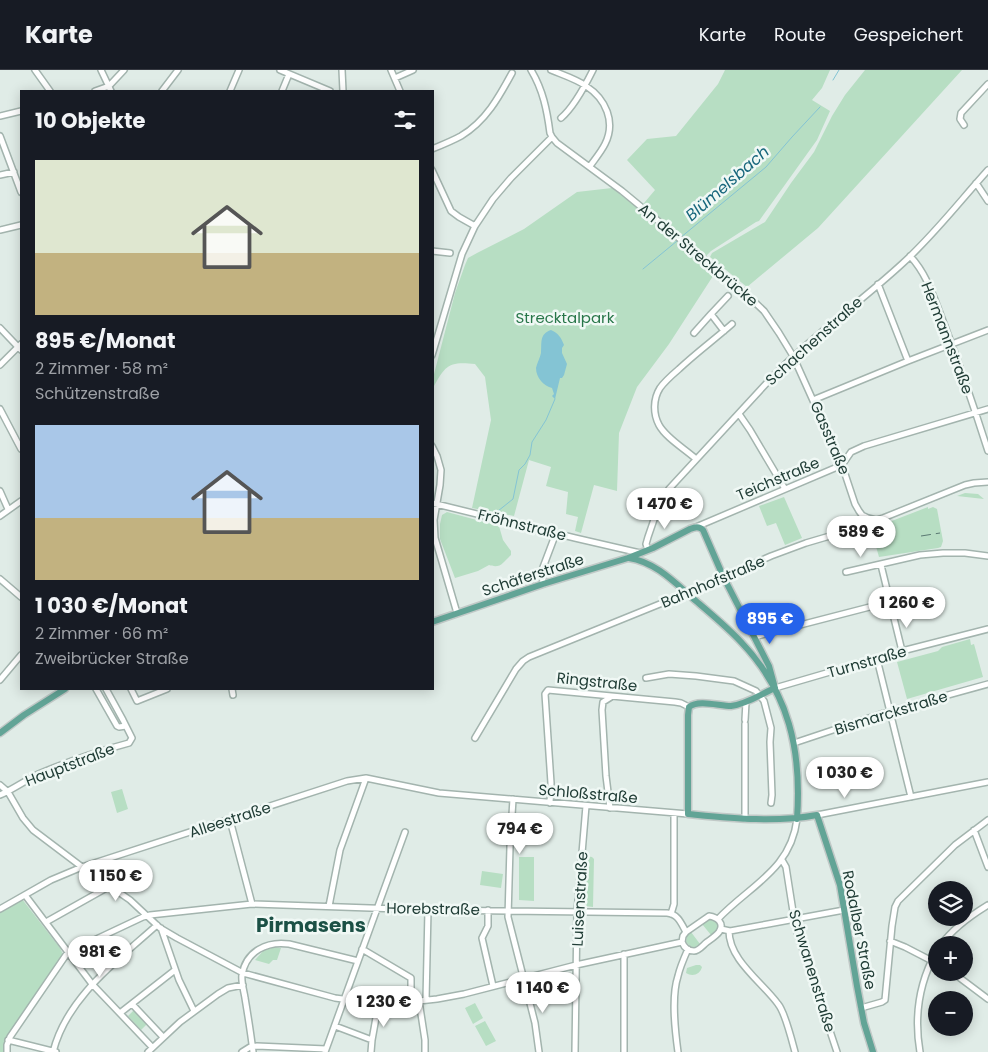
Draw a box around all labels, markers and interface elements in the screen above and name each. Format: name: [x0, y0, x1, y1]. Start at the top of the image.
text: Karte: [25, 18, 93, 51]
text: Karte: [699, 22, 746, 47]
text: Route: [774, 22, 826, 47]
text: Gespeichert: [854, 22, 963, 47]
text: 10 Objekte: [35, 106, 145, 135]
icon: filters: [391, 106, 419, 134]
water label: Blümelsbach: [680, 140, 774, 226]
icon: home: [182, 192, 272, 282]
street label: An der Streckbrücke: [634, 198, 763, 311]
street label: Hermannstraße: [916, 279, 979, 397]
street label: Schachenstraße: [761, 291, 867, 390]
park label: Strecktalpark: [516, 307, 615, 328]
text: 895 €/Monat: [35, 326, 175, 355]
text: 2 Zimmer · 58 m²: [35, 357, 168, 380]
text: Schützenstraße: [35, 382, 160, 405]
street label: Gasstraße: [806, 398, 855, 478]
street label: Teichstraße: [733, 452, 823, 505]
icon: home: [182, 457, 272, 547]
pin: 1 470 €: [619, 488, 711, 530]
text: 1 470 €: [637, 492, 693, 515]
street label: Fröhnstraße: [476, 503, 569, 546]
pin: 589 €: [826, 516, 896, 558]
text: 589 €: [838, 520, 884, 543]
street label: Schäferstraße: [479, 548, 587, 601]
street label: Bahnhofstraße: [658, 550, 768, 613]
pin: 1 260 €: [861, 586, 953, 629]
text: 1 030 €/Monat: [35, 591, 188, 620]
text: 1 260 €: [879, 591, 935, 614]
pin: 895 €: [735, 602, 805, 645]
text: 895 €: [747, 607, 793, 630]
text: 2 Zimmer · 66 m²: [35, 622, 168, 645]
street label: Turnstraße: [825, 640, 909, 683]
text: Zweibrücker Straße: [35, 647, 189, 670]
street label: Ringstraße: [556, 667, 638, 696]
street label: Bismarckstraße: [832, 685, 950, 740]
street label: Hauptstraße: [22, 738, 118, 791]
pin: 1 030 €: [799, 756, 891, 799]
text: 1 030 €: [817, 761, 873, 784]
street label: Schloßstraße: [538, 779, 639, 808]
street label: Alleestraße: [186, 796, 273, 843]
pin: 794 €: [485, 812, 555, 855]
text: 794 €: [497, 817, 543, 840]
street label: Luisenstraße: [567, 851, 592, 947]
pin: 1 150 €: [70, 860, 162, 902]
text: 1 150 €: [90, 864, 142, 887]
street label: Rodalber Straße: [838, 868, 881, 991]
map controls: [928, 881, 973, 1036]
button: layers: [928, 881, 973, 926]
street label: Horebstraße: [386, 897, 480, 920]
street label: Schwanenstraße: [784, 907, 841, 1035]
district label: Pirmasens: [256, 911, 366, 939]
pin: 981 €: [65, 936, 135, 978]
button: +: [928, 936, 973, 981]
text: 981 €: [79, 940, 121, 963]
pin: 1 140 €: [497, 972, 589, 1014]
text: 1 140 €: [517, 976, 569, 999]
pin: 1 230 €: [338, 986, 430, 1028]
text: 1 230 €: [357, 990, 411, 1013]
button: −: [928, 991, 973, 1036]

